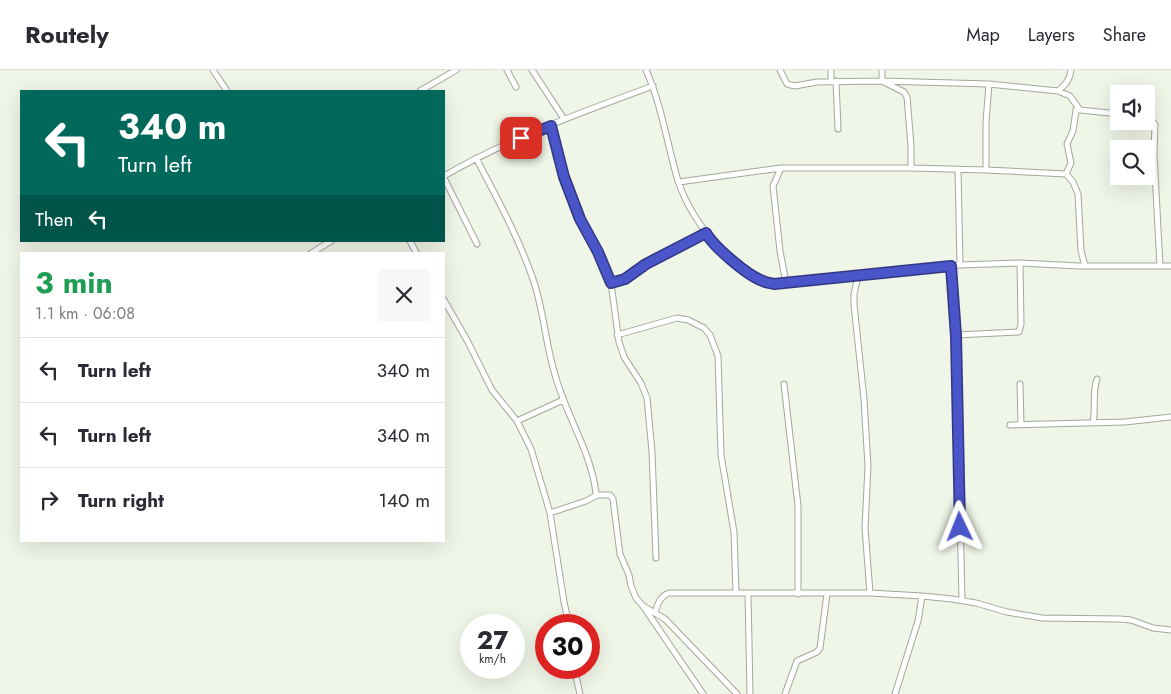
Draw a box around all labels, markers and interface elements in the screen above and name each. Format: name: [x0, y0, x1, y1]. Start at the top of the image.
text: Routely: [25, 17, 109, 52]
text: Map: [966, 22, 1000, 48]
text: Layers: [1028, 22, 1075, 48]
text: Share: [1103, 22, 1146, 48]
map controls: [1110, 85, 1155, 185]
button: sound: [1110, 85, 1155, 130]
text: 340 m: [118, 102, 227, 152]
icon: left: [35, 110, 100, 175]
pin: [500, 117, 542, 159]
icon: arrive: [507, 124, 535, 152]
button: search: [1110, 140, 1155, 185]
text: Turn left: [118, 148, 192, 180]
icon: left: [84, 205, 112, 233]
text: Then: [35, 206, 74, 233]
text: 3 min: [35, 261, 113, 304]
button: close: [378, 269, 430, 321]
text: 1.1 km · 06:08: [35, 302, 135, 325]
icon: left: [35, 356, 63, 384]
text: Turn left: [78, 357, 151, 384]
text: 340 m: [377, 357, 430, 384]
icon: left: [35, 421, 63, 449]
text: Turn left: [78, 422, 151, 449]
text: 340 m: [377, 422, 430, 449]
icon: right: [35, 486, 63, 514]
text: Turn right: [78, 487, 164, 514]
text: 140 m: [378, 487, 430, 514]
position arrow: [933, 500, 985, 552]
speed limit sign: 30: [535, 614, 600, 679]
text: 27: [477, 622, 508, 658]
text: km/h: [479, 650, 506, 668]

